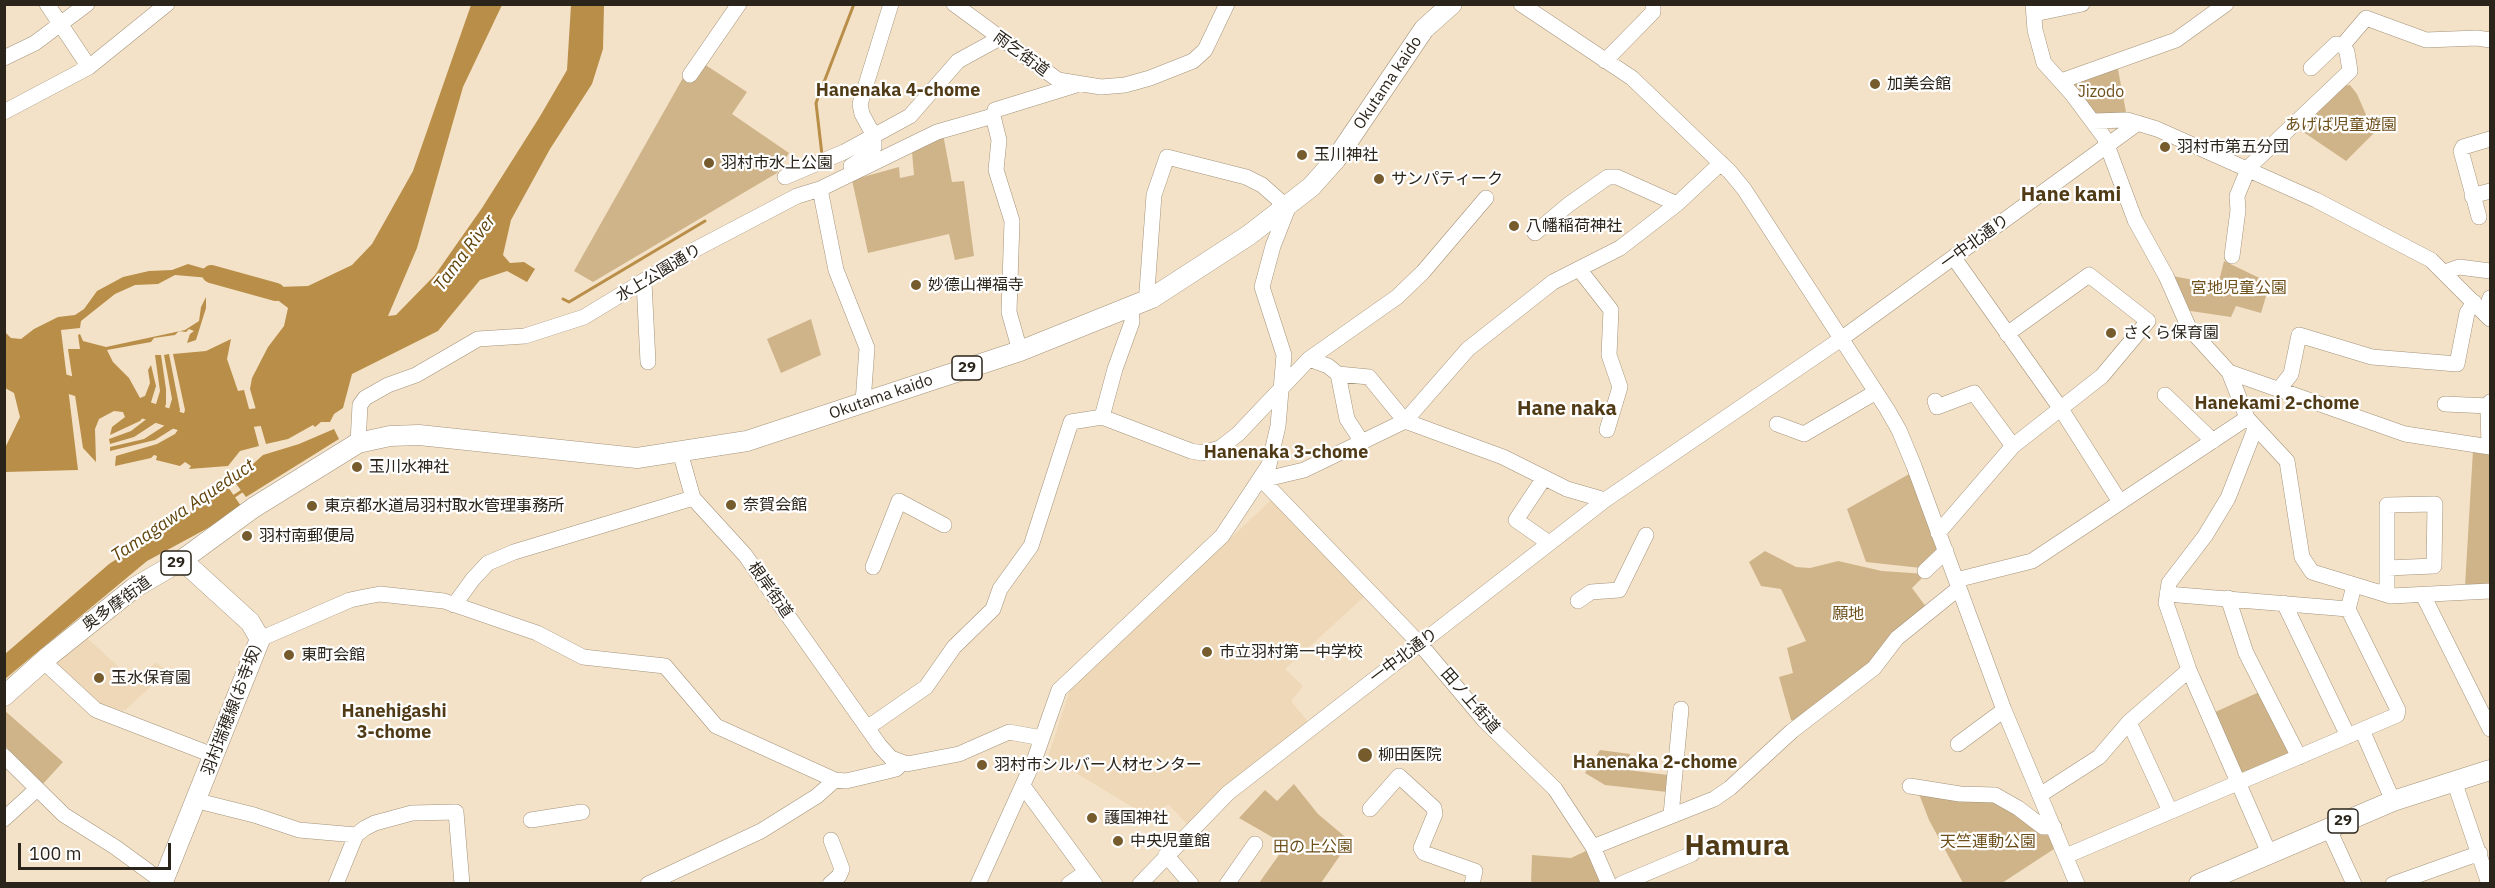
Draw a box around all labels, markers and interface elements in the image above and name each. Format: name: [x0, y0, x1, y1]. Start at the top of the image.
street label: 雨乞街道: [989, 27, 1053, 81]
street label: Okutama kaido: [1350, 33, 1426, 133]
place label: 加美会館: [1887, 74, 1951, 94]
marker: 加美会館: [1868, 77, 1882, 91]
district label: Hanenaka 4-chome: [816, 80, 980, 102]
park label: Jizodo: [2078, 82, 2124, 102]
park label: あげば児童遊園: [2285, 115, 2397, 135]
place label: 羽村市第五分団: [2177, 137, 2289, 157]
marker: 羽村市第五分団: [2158, 140, 2172, 154]
place label: 玉川神社: [1314, 145, 1378, 165]
marker: 玉川神社: [1295, 148, 1309, 162]
place label: 羽村市水上公園: [721, 153, 833, 173]
marker: 羽村市水上公園: [702, 156, 716, 170]
place label: サンパティーク: [1391, 169, 1503, 189]
marker: サンパティーク: [1372, 172, 1386, 186]
district label: Hane kami: [2021, 183, 2121, 207]
water label: Tama River: [429, 211, 501, 295]
street label: 一中北通り: [1937, 211, 2013, 273]
place label: 八幡稲荷神社: [1526, 216, 1622, 236]
marker: 八幡稲荷神社: [1507, 219, 1521, 233]
street label: 水上公園通り: [613, 240, 705, 306]
place label: 妙德山禅福寺: [928, 275, 1024, 295]
marker: 妙德山禅福寺: [909, 278, 923, 292]
park label: 宮地児童公園: [2191, 278, 2287, 298]
place label: さくら保育園: [2123, 323, 2219, 343]
marker: さくら保育園: [2104, 326, 2118, 340]
road number: 29: [952, 356, 982, 380]
street label: Okutama kaido: [827, 370, 935, 424]
district label: Hanekami 2-chome: [2195, 393, 2359, 415]
district label: Hane naka: [1517, 397, 1617, 421]
district label: Hanenaka 3-chome: [1204, 442, 1368, 464]
water label: Tamagawa Aqueduct: [107, 455, 259, 567]
place label: 玉川水神社: [369, 457, 449, 477]
marker: 玉川水神社: [350, 460, 364, 474]
place label: 奈賀会館: [743, 495, 807, 515]
place label: 東京都水道局羽村取水管理事務所: [324, 496, 564, 516]
marker: 奈賀会館: [724, 498, 738, 512]
marker: 東京都水道局羽村取水管理事務所: [305, 499, 319, 513]
place label: 羽村南郵便局: [259, 526, 355, 546]
marker: 羽村南郵便局: [240, 529, 254, 543]
road number: 29: [161, 551, 191, 575]
street label: 根岸街道: [744, 558, 796, 622]
street label: 奥多摩街道: [79, 573, 155, 635]
park label: 願地: [1832, 604, 1864, 624]
street label: 一中北通り: [1366, 624, 1442, 688]
street label: 羽村瑞穂線(お寺坂): [198, 642, 266, 778]
place label: 市立羽村第一中学校: [1219, 642, 1363, 662]
place label: 東町会館: [301, 645, 365, 665]
marker: 市立羽村第一中学校: [1200, 645, 1214, 659]
marker: 東町会館: [282, 648, 296, 662]
street label: 田ノ上街道: [1437, 665, 1503, 737]
place label: 玉水保育園: [111, 668, 191, 688]
marker: 玉水保育園: [92, 671, 106, 685]
district label: Hanehigashi 3-chome: [341, 701, 447, 744]
place label: 柳田医院: [1378, 745, 1442, 765]
marker: 柳田医院: [1356, 746, 1374, 764]
district label: Hanenaka 2-chome: [1573, 752, 1737, 774]
place label: 羽村市シルバー人材センター: [994, 755, 1202, 775]
marker: 羽村市シルバー人材センター: [975, 758, 989, 772]
place label: 護国神社: [1104, 808, 1168, 828]
road number: 29: [2328, 809, 2358, 833]
marker: 護国神社: [1085, 811, 1099, 825]
district label: Hamura: [1685, 830, 1789, 864]
scale bar: [21, 831, 174, 869]
place label: 中央児童館: [1130, 831, 1210, 851]
park label: 天竺運動公園: [1940, 832, 2036, 852]
marker: 中央児童館: [1111, 834, 1125, 848]
park label: 田の上公園: [1273, 837, 1353, 857]
text: 100 m: [29, 842, 81, 865]

